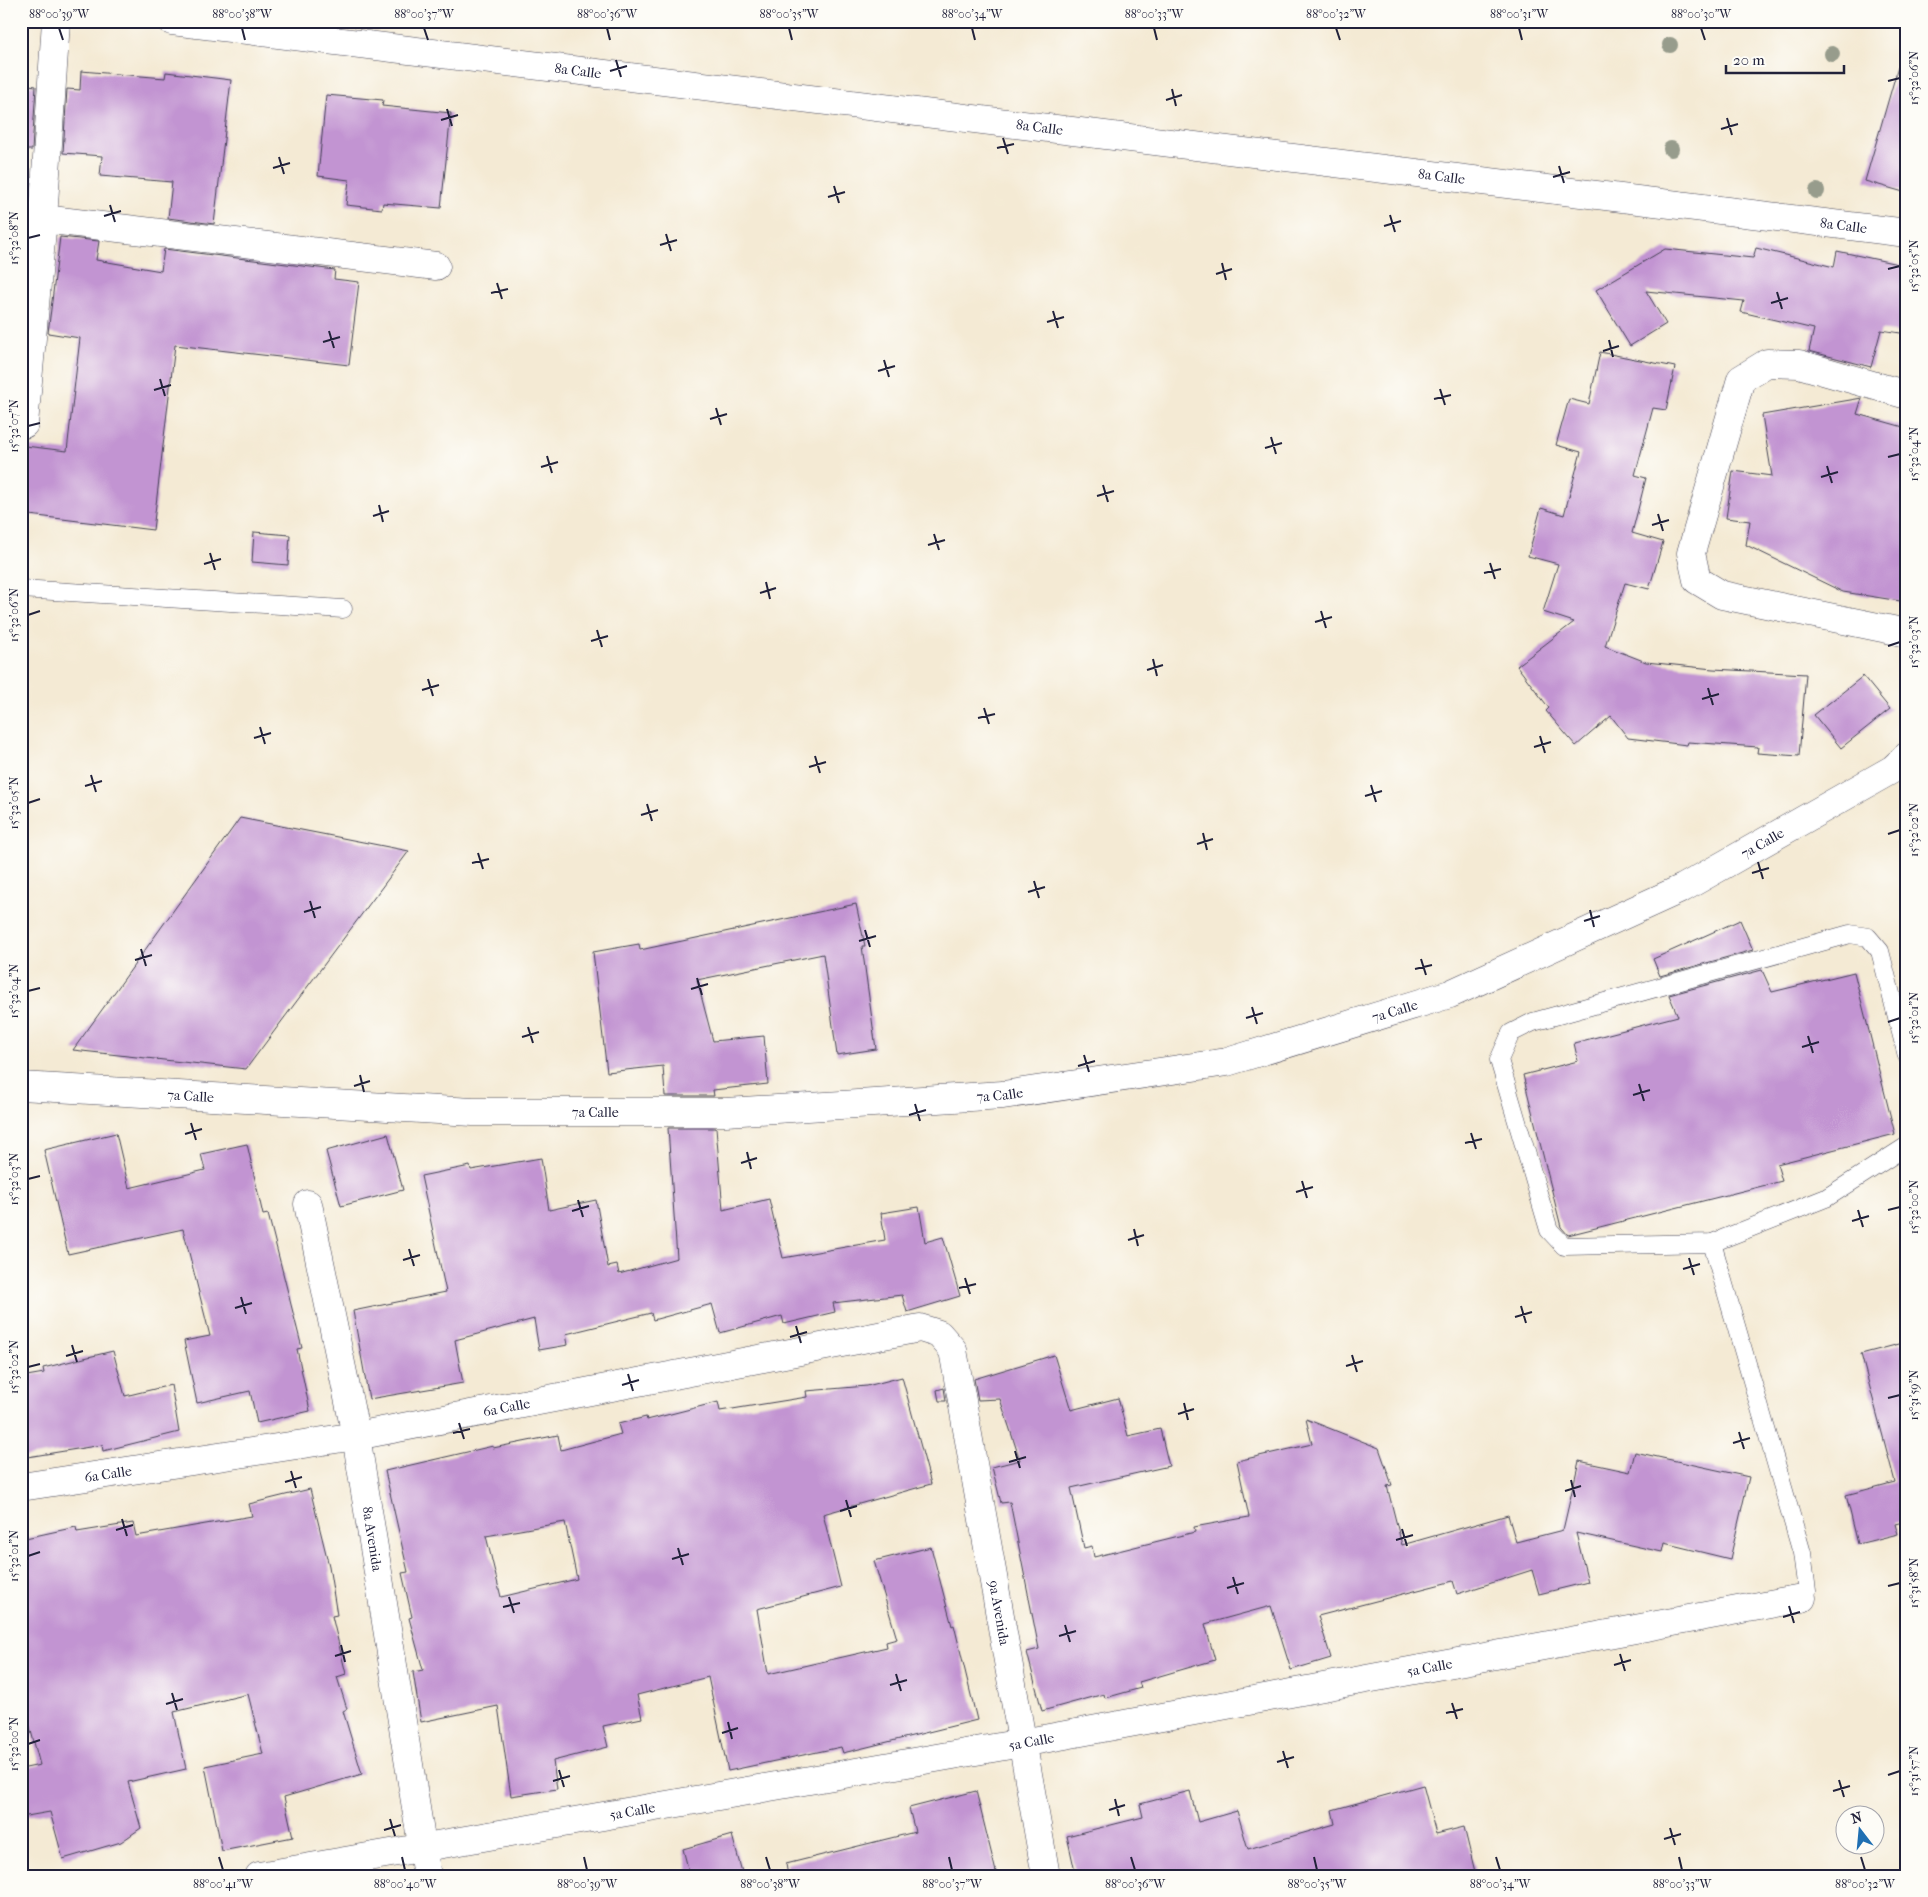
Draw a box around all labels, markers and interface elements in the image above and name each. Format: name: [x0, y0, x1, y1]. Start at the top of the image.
text: 88°00'39"W: [29, 7, 90, 21]
text: 88°00'38"W: [212, 7, 273, 21]
text: 88°00'37"W: [394, 7, 455, 21]
text: 88°00'36"W: [577, 7, 638, 21]
text: 88°00'35"W: [760, 7, 820, 21]
text: 88°00'34"W: [942, 7, 1004, 21]
text: 88°00'33"W: [1125, 7, 1184, 21]
text: 88°00'32"W: [1306, 7, 1367, 21]
text: 88°00'31"W: [1490, 7, 1549, 21]
text: 88°00'30"W: [1671, 7, 1732, 21]
scale bar: [1726, 42, 1843, 74]
text: 20 m: [1733, 51, 1765, 69]
text: 15°32'06"N: [1907, 51, 1921, 105]
street label: 8a Calle: [554, 59, 602, 82]
street label: 8a Calle: [1015, 116, 1064, 138]
street label: 8a Calle: [1417, 165, 1466, 187]
text: 15°32'08"N: [7, 211, 21, 265]
street label: 8a Calle: [1819, 214, 1868, 237]
text: 15°32'05"N: [1907, 239, 1921, 293]
text: 15°32'07"N: [7, 399, 21, 453]
text: 15°32'04"N: [1907, 427, 1921, 481]
text: 15°32'06"N: [7, 588, 21, 642]
text: 15°32'03"N: [1907, 616, 1921, 668]
text: 15°32'05"N: [7, 776, 21, 830]
text: 15°32'02"N: [1907, 803, 1921, 857]
street label: 7a Calle: [1738, 824, 1787, 862]
text: 15°32'04"N: [7, 964, 21, 1018]
text: 15°32'01"N: [1907, 992, 1921, 1044]
street label: 7a Calle: [1370, 996, 1420, 1026]
street label: 7a Calle: [976, 1084, 1024, 1105]
street label: 7a Calle: [167, 1086, 215, 1106]
street label: 7a Calle: [572, 1104, 619, 1121]
text: 15°32'03"N: [7, 1153, 21, 1205]
text: 15°32'00"N: [1907, 1180, 1921, 1234]
text: 15°32'02"N: [7, 1340, 21, 1394]
text: 15°31'59"N: [1907, 1370, 1921, 1420]
street label: 6a Calle: [481, 1394, 531, 1420]
street label: 6a Calle: [83, 1462, 133, 1486]
street label: 8a Avenida: [359, 1505, 386, 1573]
text: 15°32'01"N: [7, 1530, 21, 1582]
text: 15°31'58"N: [1907, 1558, 1921, 1608]
street label: 9a Avenida: [985, 1579, 1014, 1647]
street label: 5a Calle: [1405, 1655, 1454, 1680]
text: 15°32'00"N: [7, 1717, 21, 1771]
street label: 5a Calle: [1007, 1729, 1056, 1754]
text: 15°31'57"N: [1907, 1746, 1921, 1796]
street label: 5a Calle: [608, 1799, 657, 1823]
north arrow: [1836, 1804, 1886, 1854]
text: N: [1849, 1808, 1864, 1828]
text: 88°00'41"W: [193, 1877, 254, 1891]
text: 88°00'40"W: [374, 1877, 437, 1891]
text: 88°00'39"W: [557, 1877, 618, 1891]
text: 88°00'38"W: [740, 1877, 801, 1891]
text: 88°00'37"W: [922, 1877, 983, 1891]
text: 88°00'36"W: [1105, 1877, 1166, 1891]
text: 88°00'35"W: [1288, 1877, 1348, 1891]
text: 88°00'34"W: [1470, 1877, 1532, 1891]
text: 88°00'33"W: [1653, 1877, 1712, 1891]
text: 88°00'32"W: [1835, 1877, 1896, 1891]

